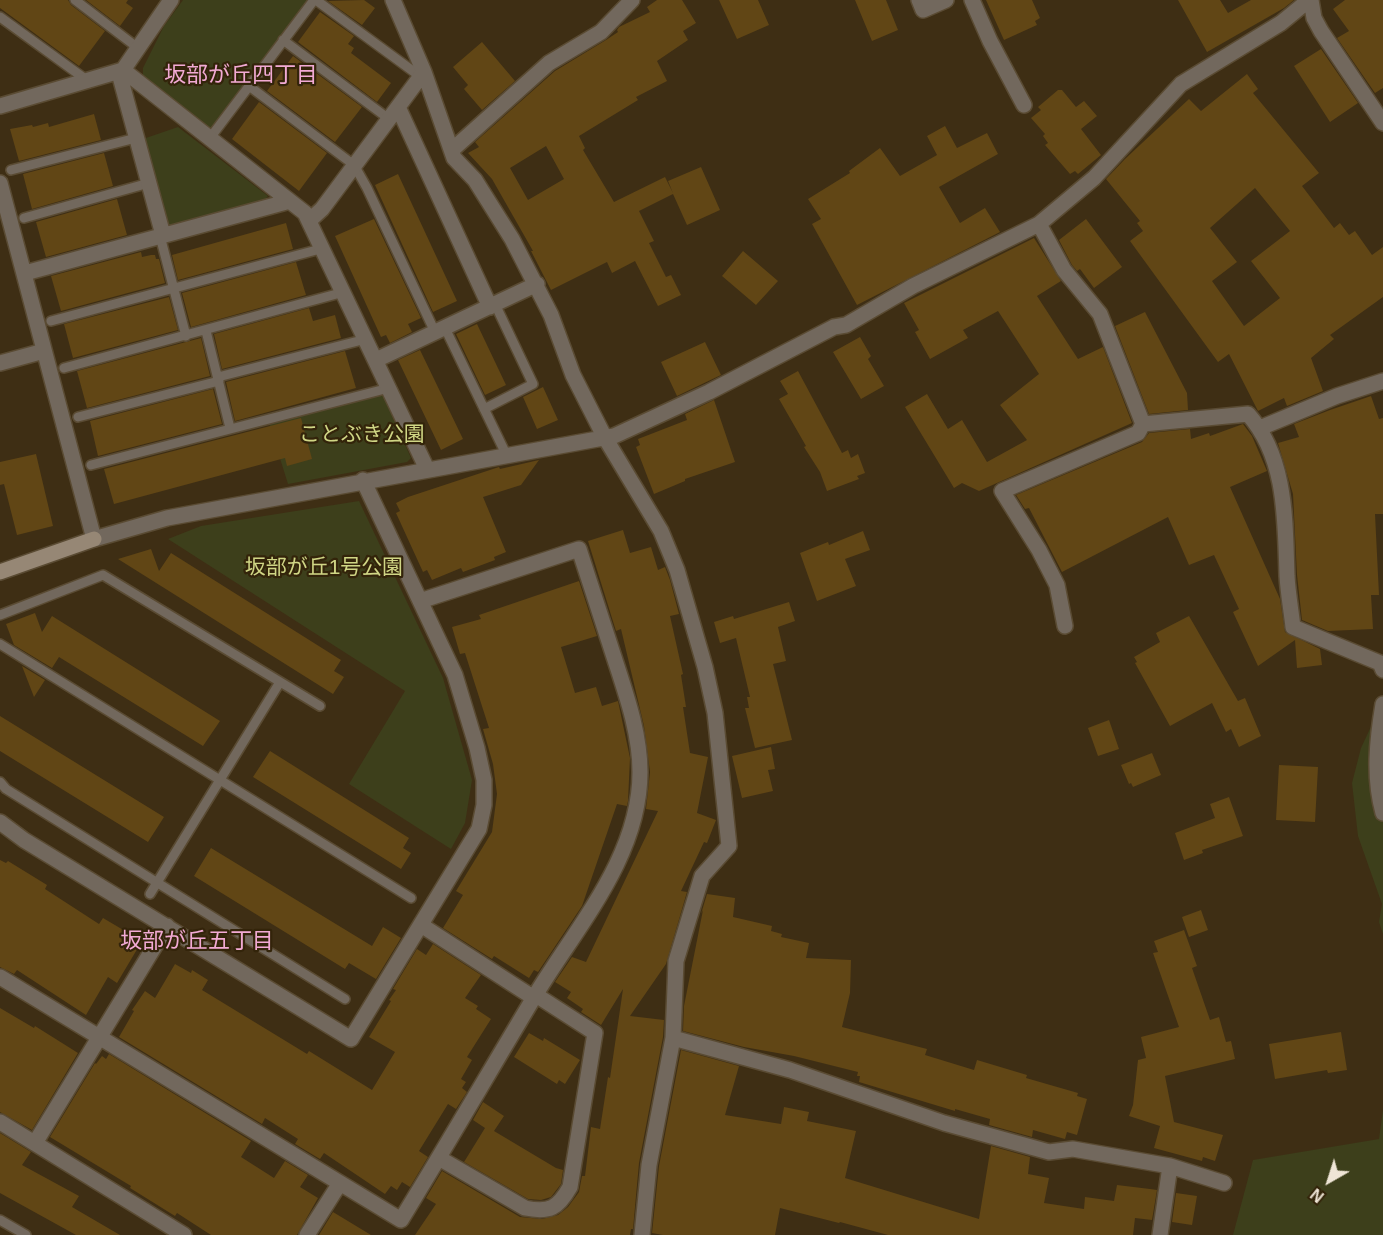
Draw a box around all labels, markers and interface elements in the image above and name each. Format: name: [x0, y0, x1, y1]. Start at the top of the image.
district label: 坂部が丘四丁目: [164, 63, 318, 89]
park label: ことぶき公園: [299, 422, 425, 448]
park label: 坂部が丘1号公園: [245, 555, 403, 581]
district label: 坂部が丘五丁目: [120, 929, 274, 955]
north arrow: [1299, 1151, 1359, 1211]
text: N: [1308, 1185, 1327, 1206]

